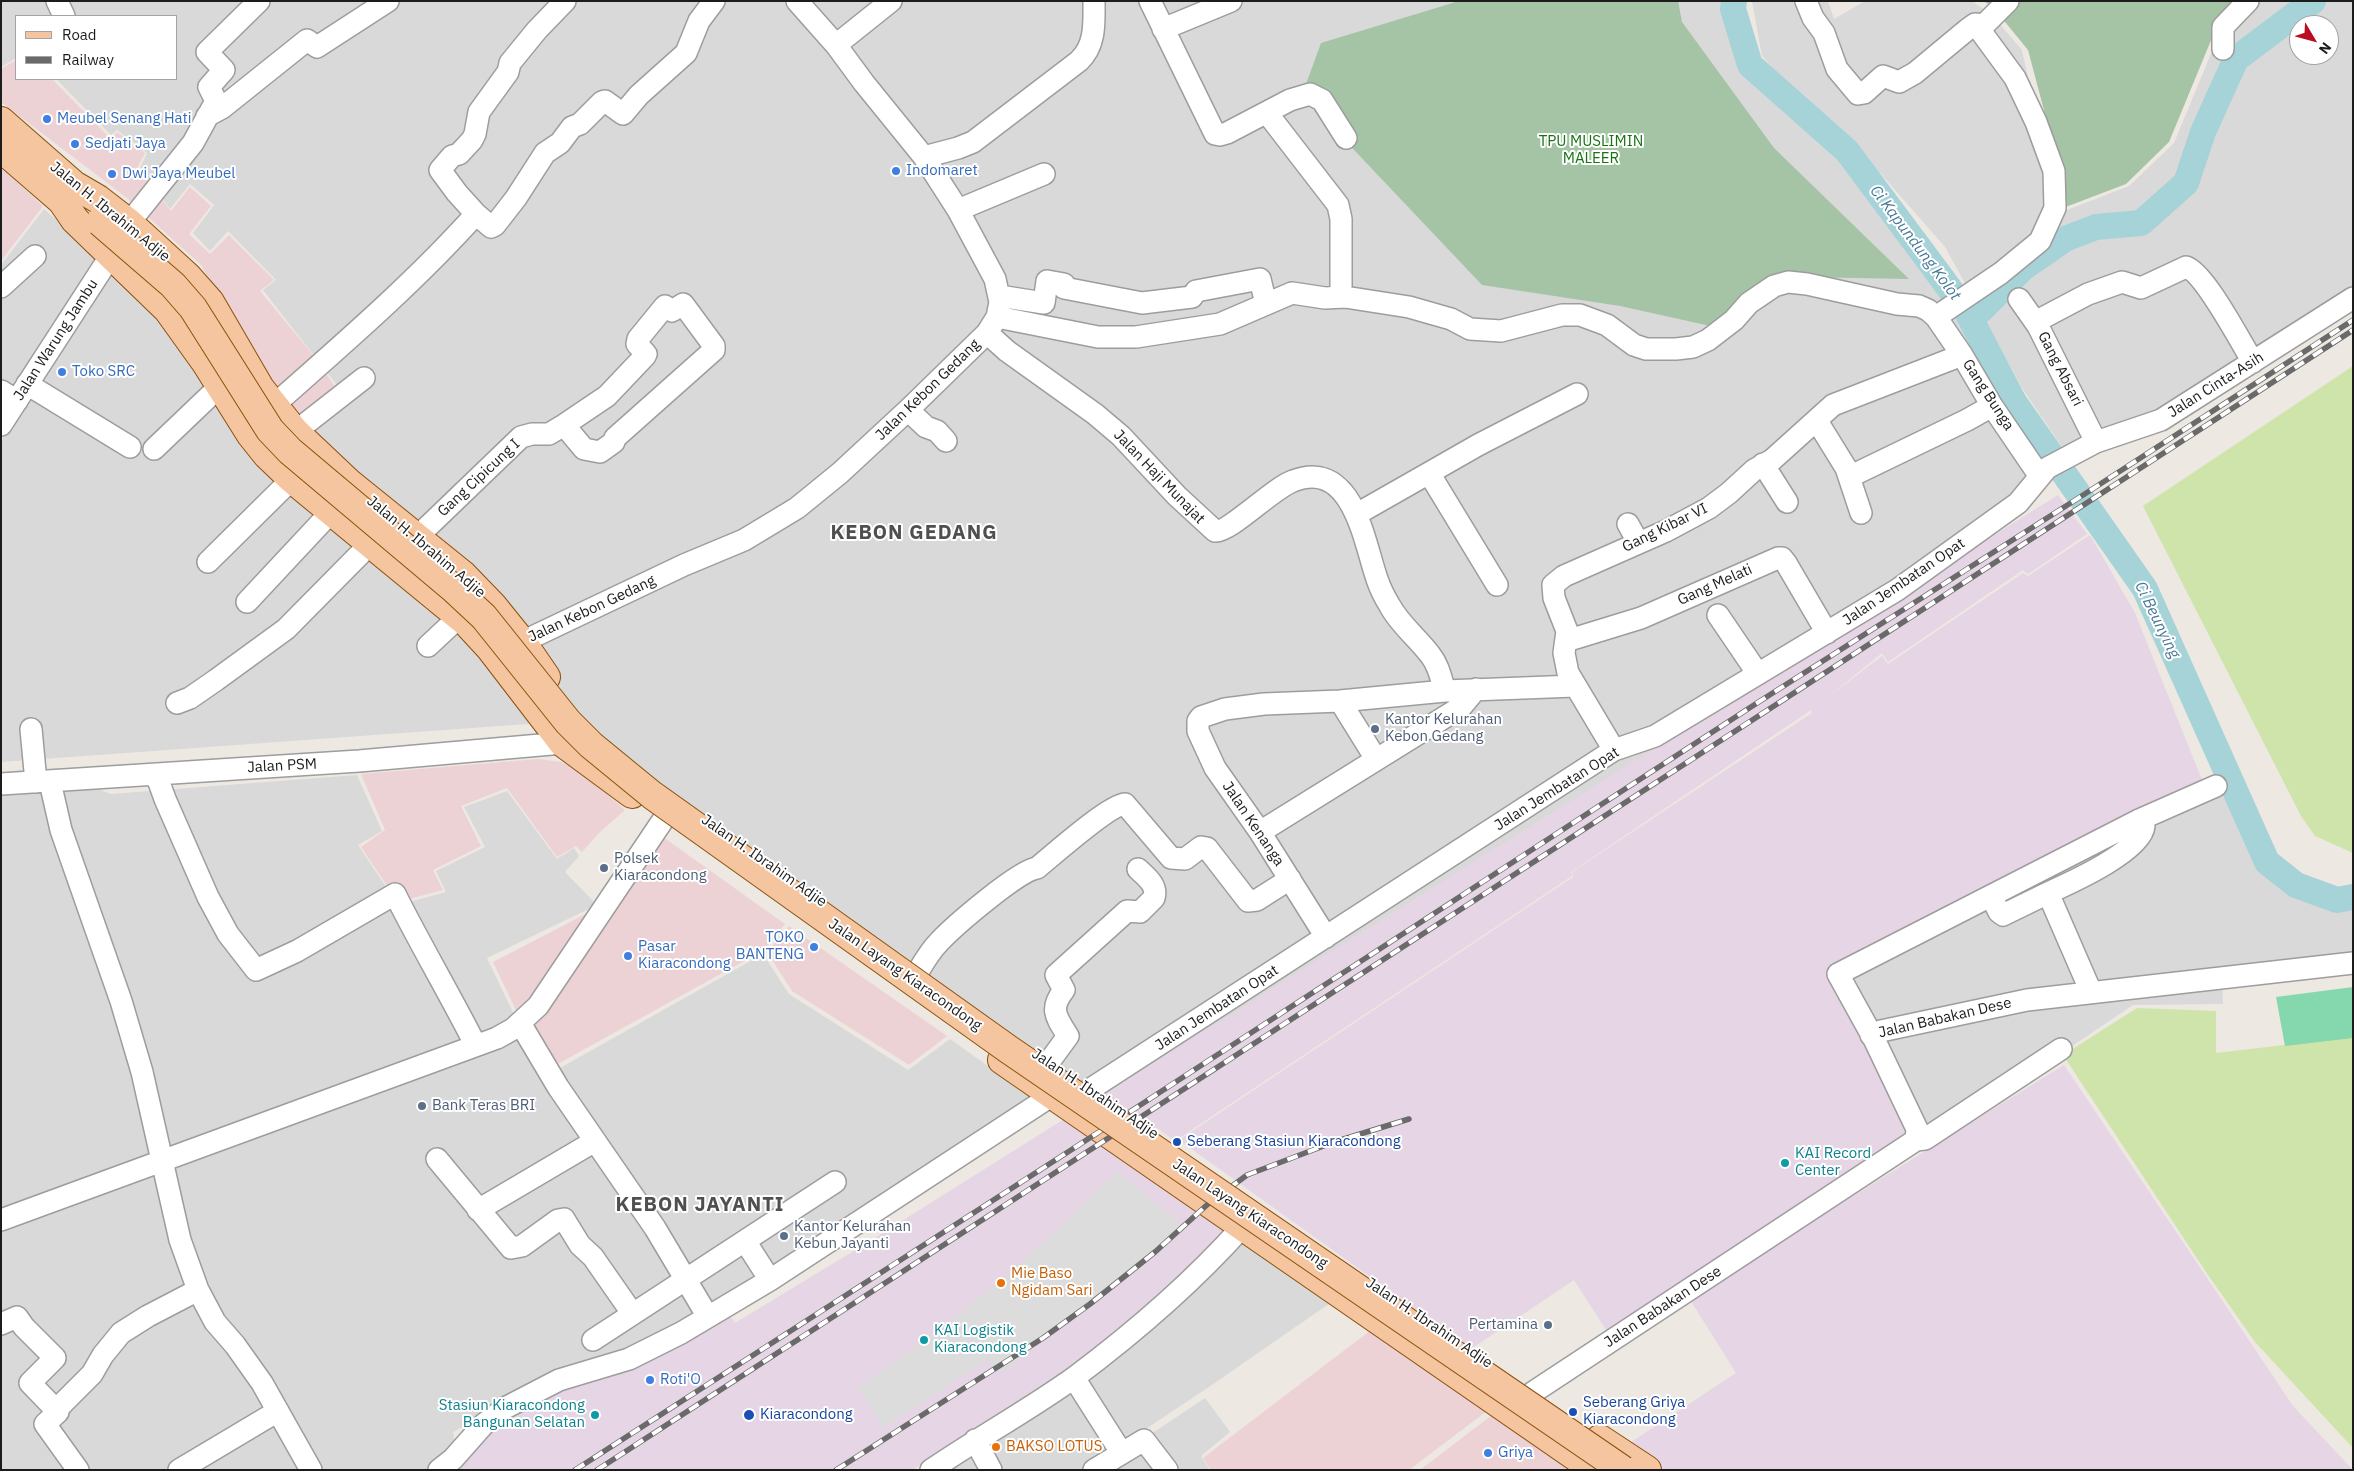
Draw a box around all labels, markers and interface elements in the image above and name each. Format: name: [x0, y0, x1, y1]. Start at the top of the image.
legend: [15, 15, 178, 80]
north arrow: [2289, 15, 2339, 65]
text: Road: [62, 25, 97, 44]
text: N: [2315, 39, 2335, 58]
text: Railway: [62, 50, 114, 69]
place label: Meubel Senang Hati: [57, 110, 192, 128]
marker: Meubel Senang Hati: [41, 113, 53, 125]
park label: TPU MUSLIMIN MALEER: [1539, 133, 1643, 168]
place label: Sedjati Jaya: [85, 135, 166, 153]
marker: Sedjati Jaya: [69, 138, 81, 150]
street label: Jalan H. Ibrahim Adjie: [46, 158, 174, 266]
place label: Indomaret: [906, 162, 978, 180]
place label: Dwi Jaya Meubel: [122, 165, 235, 183]
marker: Indomaret: [890, 165, 902, 177]
marker: Dwi Jaya Meubel: [106, 168, 118, 180]
water label: Ci Kapundung Kolot: [1866, 182, 1964, 304]
street label: Jalan Warung Jambu: [10, 276, 102, 404]
street label: Gang Absari: [2034, 329, 2086, 409]
street label: Jalan Kebon Gedang: [872, 336, 984, 444]
street label: Jalan Cinta-Asih: [2165, 348, 2267, 422]
street label: Gang Bunga: [1958, 356, 2018, 434]
place label: Toko SRC: [72, 363, 135, 381]
marker: Toko SRC: [56, 366, 68, 378]
street label: Jalan Haji Munajat: [1110, 426, 1208, 528]
street label: Gang Cipicung I: [434, 435, 524, 521]
street label: Jalan H. Ibrahim Adjie: [363, 492, 489, 602]
street label: Gang Kibar VI: [1619, 500, 1711, 556]
district label: KEBON GEDANG: [829, 521, 999, 545]
street label: Jalan Jembatan Opat: [1840, 534, 1968, 630]
street label: Gang Melati: [1675, 561, 1755, 609]
street label: Jalan Kebon Gedang: [526, 572, 658, 646]
water label: Ci Beunying: [2130, 579, 2184, 661]
place label: Kantor Kelurahan Kebon Gedang: [1385, 711, 1502, 746]
marker: Kantor Kelurahan Kebon Gedang: [1369, 723, 1381, 735]
street label: Jalan Jembatan Opat: [1491, 743, 1623, 835]
street label: Jalan PSM: [247, 755, 317, 777]
street label: Jalan Kenanga: [1218, 778, 1288, 870]
street label: Jalan H. Ibrahim Adjie: [698, 811, 830, 911]
place label: Polsek Kiaracondong: [614, 850, 707, 885]
marker: Polsek Kiaracondong: [598, 862, 610, 874]
street label: Jalan Layang Kiaracondong: [825, 915, 985, 1035]
place label: TOKO BANTENG: [736, 929, 804, 964]
place label: Pasar Kiaracondong: [638, 938, 731, 973]
marker: TOKO BANTENG: [808, 941, 820, 953]
marker: Pasar Kiaracondong: [622, 950, 634, 962]
street label: Jalan Jembatan Opat: [1152, 961, 1282, 1055]
street label: Jalan Babakan Dese: [1877, 994, 2013, 1042]
street label: Jalan H. Ibrahim Adjie: [1028, 1045, 1162, 1143]
place label: Bank Teras BRI: [432, 1097, 535, 1115]
marker: Bank Teras BRI: [416, 1100, 428, 1112]
place label: Seberang Stasiun Kiaracondong: [1187, 1133, 1401, 1151]
marker: Seberang Stasiun Kiaracondong: [1171, 1136, 1183, 1148]
place label: KAI Record Center: [1795, 1145, 1871, 1180]
street label: Jalan Layang Kiaracondong: [1169, 1155, 1331, 1273]
marker: KAI Record Center: [1779, 1157, 1791, 1169]
district label: KEBON JAYANTI: [614, 1193, 786, 1217]
place label: Kantor Kelurahan Kebun Jayanti: [794, 1218, 911, 1253]
marker: Kantor Kelurahan Kebun Jayanti: [778, 1230, 790, 1242]
street label: Jalan Babakan Dese: [1601, 1262, 1725, 1352]
place label: Mie Baso Ngidam Sari: [1011, 1265, 1093, 1300]
street label: Jalan H. Ibrahim Adjie: [1362, 1274, 1496, 1372]
marker: Mie Baso Ngidam Sari: [995, 1277, 1007, 1289]
place label: Pertamina: [1469, 1316, 1538, 1334]
marker: Pertamina: [1542, 1319, 1554, 1331]
place label: KAI Logistik Kiaracondong: [934, 1322, 1027, 1357]
marker: KAI Logistik Kiaracondong: [918, 1334, 930, 1346]
place label: Roti'O: [660, 1371, 701, 1389]
marker: Roti'O: [644, 1374, 656, 1386]
place label: Seberang Griya Kiaracondong: [1583, 1394, 1685, 1429]
place label: Stasiun Kiaracondong Bangunan Selatan: [439, 1397, 585, 1432]
place label: Kiaracondong: [760, 1406, 853, 1424]
marker: Seberang Griya Kiaracondong: [1567, 1406, 1579, 1418]
marker: Kiaracondong: [742, 1408, 756, 1422]
marker: Stasiun Kiaracondong Bangunan Selatan: [589, 1409, 601, 1421]
place label: BAKSO LOTUS: [1006, 1438, 1102, 1456]
marker: BAKSO LOTUS: [990, 1441, 1002, 1453]
place label: Griya: [1498, 1444, 1533, 1462]
marker: Griya: [1482, 1447, 1494, 1459]

